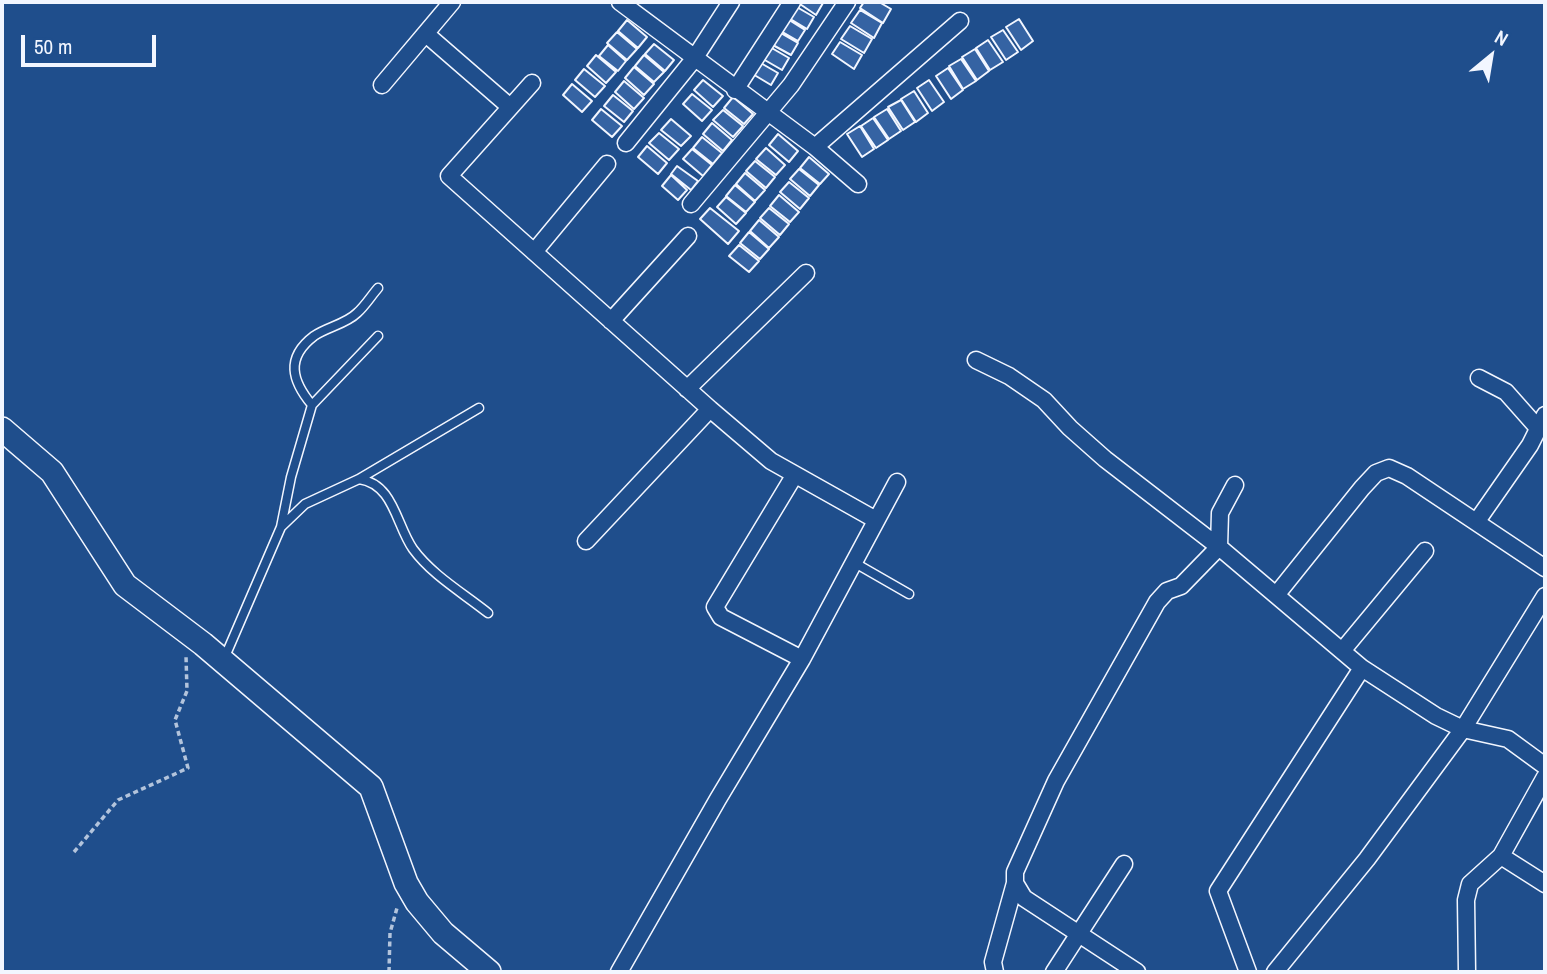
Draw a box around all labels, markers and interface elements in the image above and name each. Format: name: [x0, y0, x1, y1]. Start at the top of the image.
scale bar: [24, 21, 159, 65]
north arrow: [1456, 21, 1526, 91]
text: N: [1490, 24, 1513, 52]
text: 50 m: [34, 32, 72, 61]

